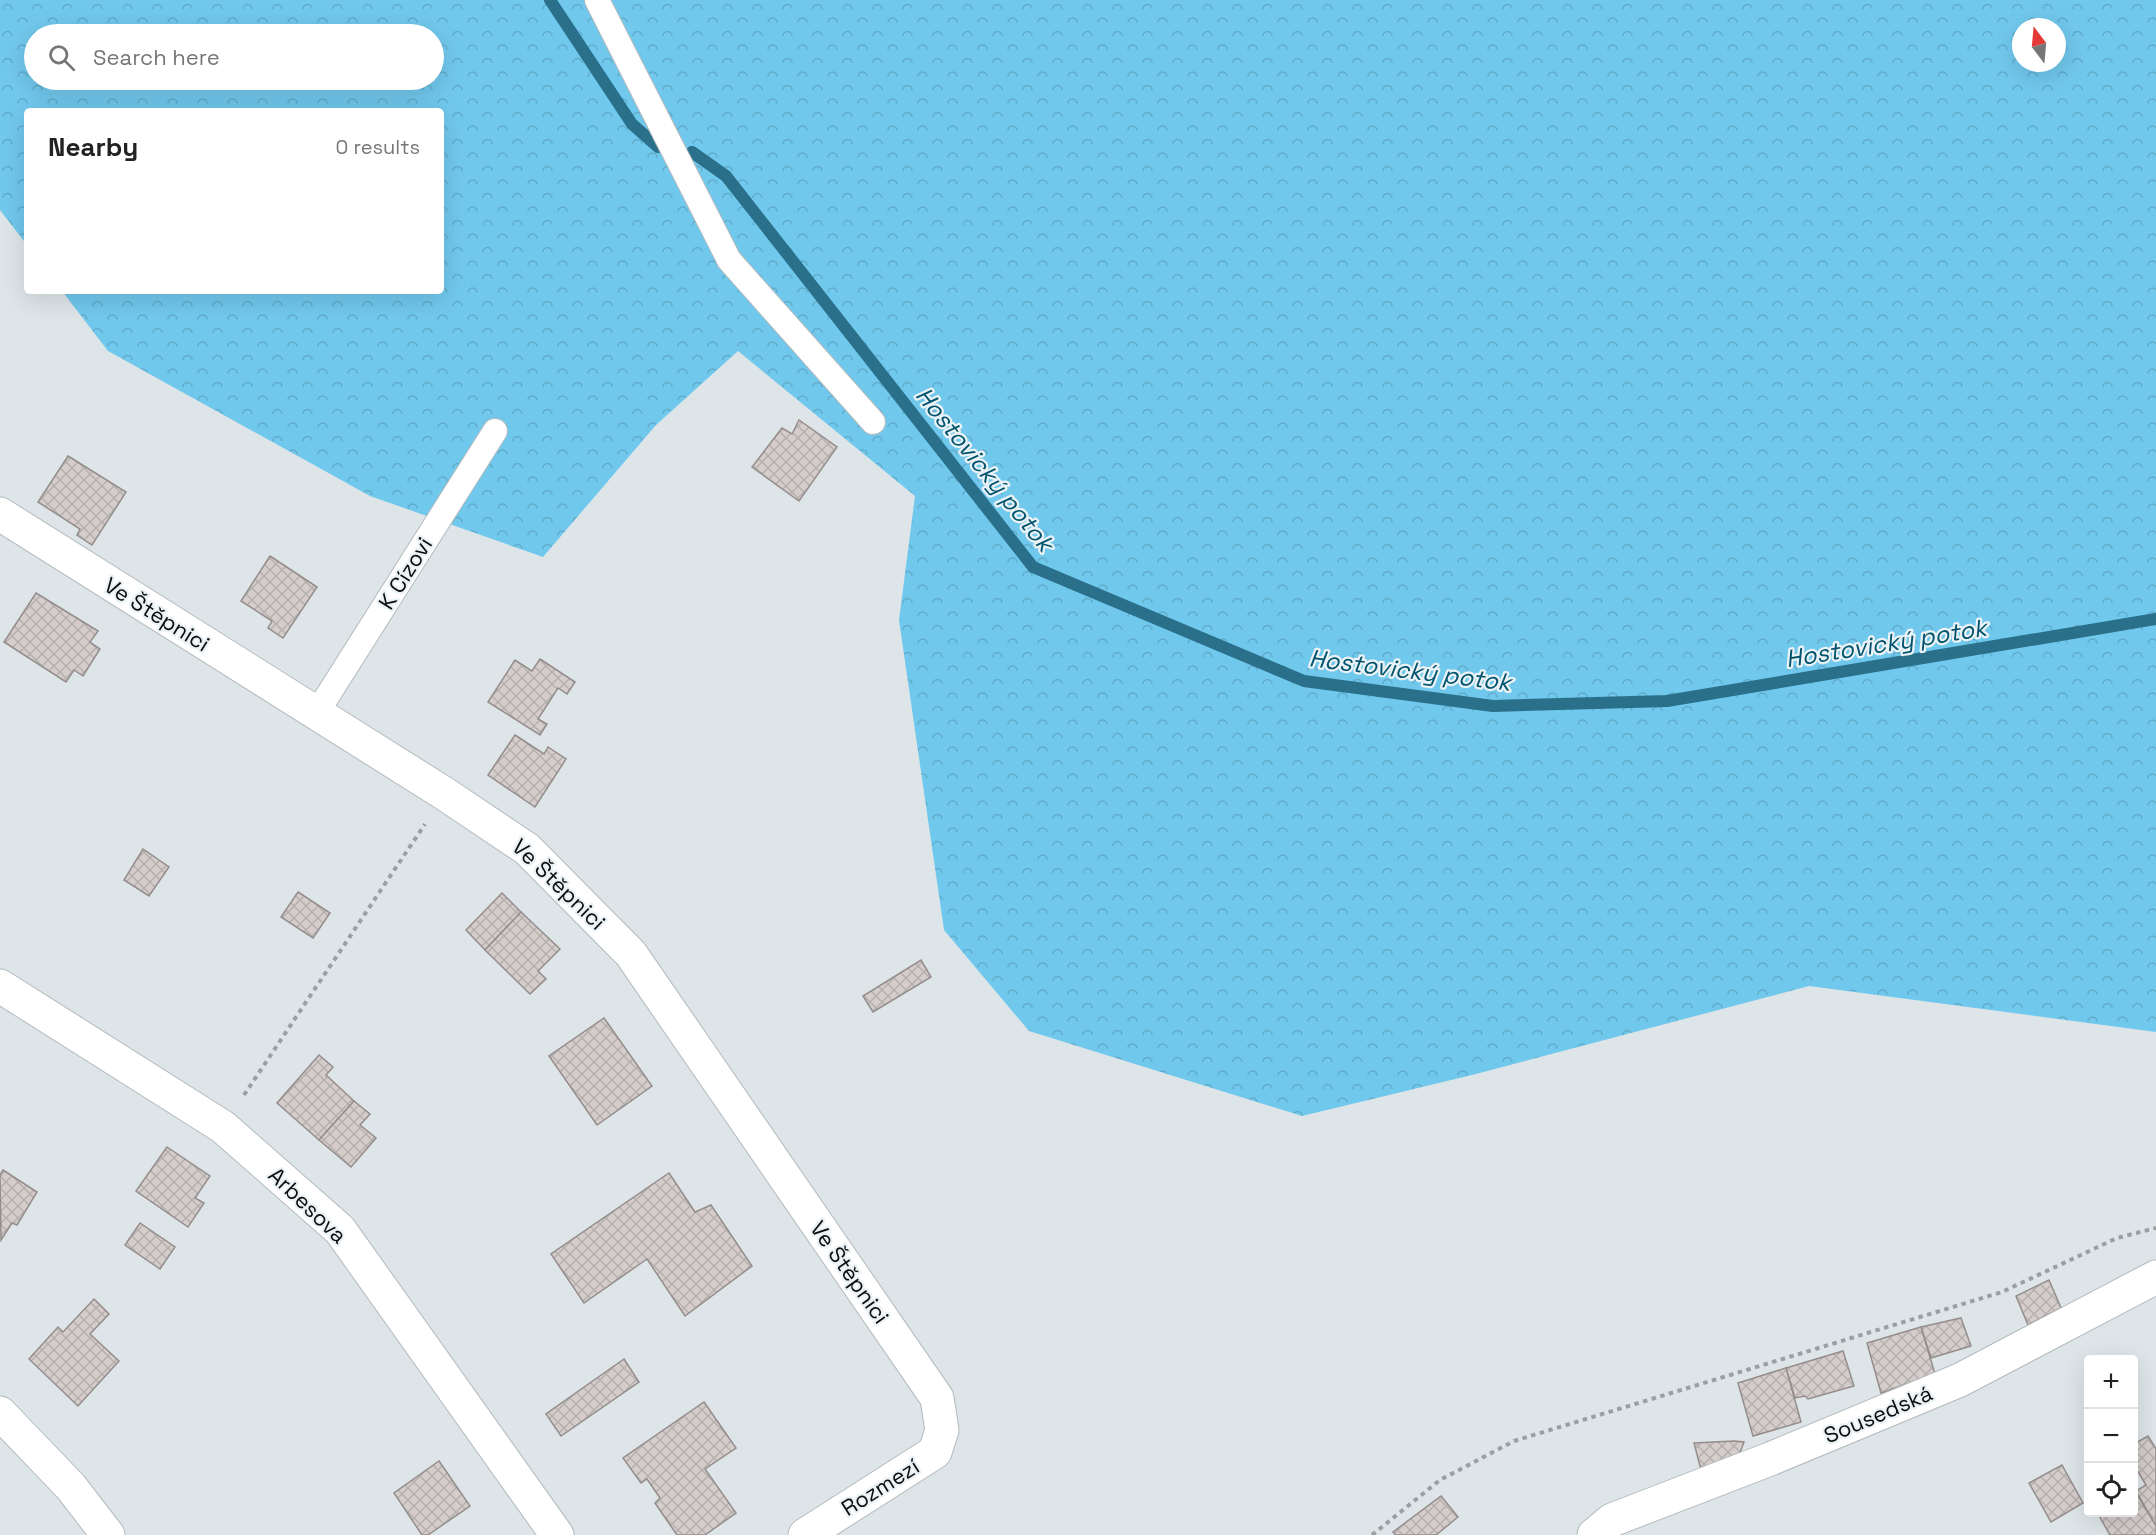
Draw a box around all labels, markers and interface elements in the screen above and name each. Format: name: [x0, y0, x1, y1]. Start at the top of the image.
north arrow: [2012, 18, 2066, 72]
search box: [24, 24, 444, 90]
icon: search: [45, 41, 78, 74]
text: Search here: [93, 43, 220, 71]
text: Nearby: [48, 130, 138, 164]
text: 0 results: [336, 134, 420, 160]
water label: Hostovický potok: [909, 380, 1063, 560]
street label: K Cízovi: [372, 532, 438, 614]
street label: Ve Štěpnici: [99, 571, 215, 657]
water label: Hostovický potok: [1783, 611, 1992, 674]
water label: Hostovický potok: [1307, 642, 1516, 698]
street label: Ve Štěpnici: [506, 832, 612, 936]
street label: Arbesova: [263, 1161, 353, 1249]
street label: Ve Štěpnici: [804, 1215, 896, 1329]
map controls: [2084, 1355, 2138, 1517]
button: +: [2084, 1355, 2138, 1409]
street label: Sousedská: [1820, 1378, 1937, 1449]
button: −: [2084, 1409, 2138, 1463]
street label: Rozmezí: [836, 1452, 925, 1522]
button: locate: [2084, 1463, 2138, 1517]

